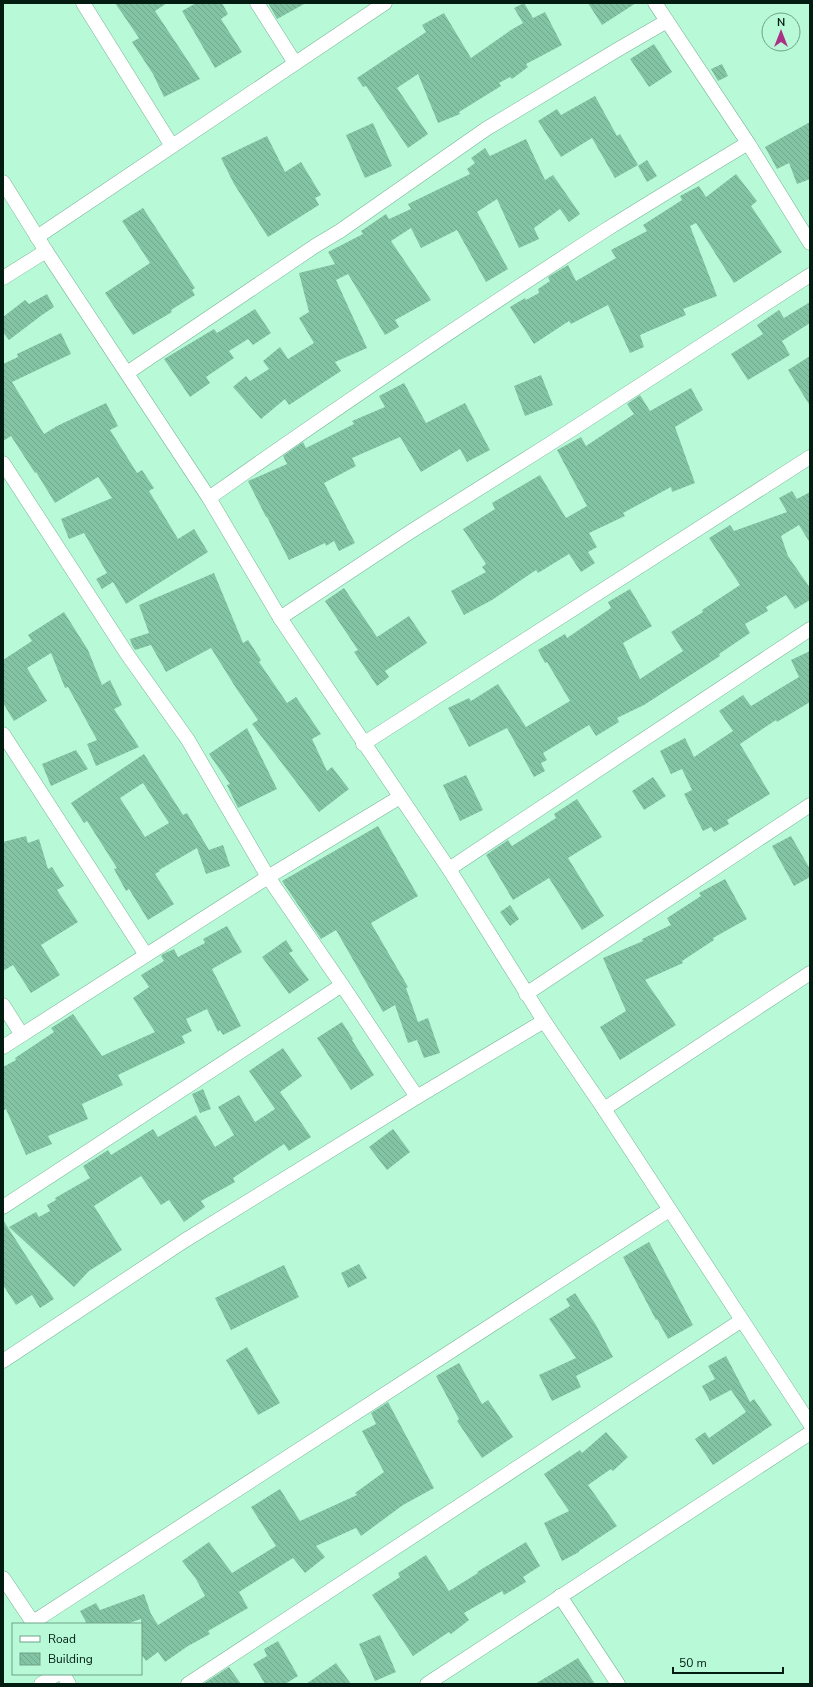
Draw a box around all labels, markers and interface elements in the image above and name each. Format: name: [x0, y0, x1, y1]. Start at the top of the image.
north arrow: [761, 12, 801, 52]
text: N: [777, 15, 785, 30]
legend: [12, 1623, 142, 1675]
text: Road: [48, 1631, 76, 1647]
scale bar: [673, 1649, 783, 1675]
text: Building: [48, 1651, 93, 1667]
text: 50 m: [679, 1655, 707, 1671]

